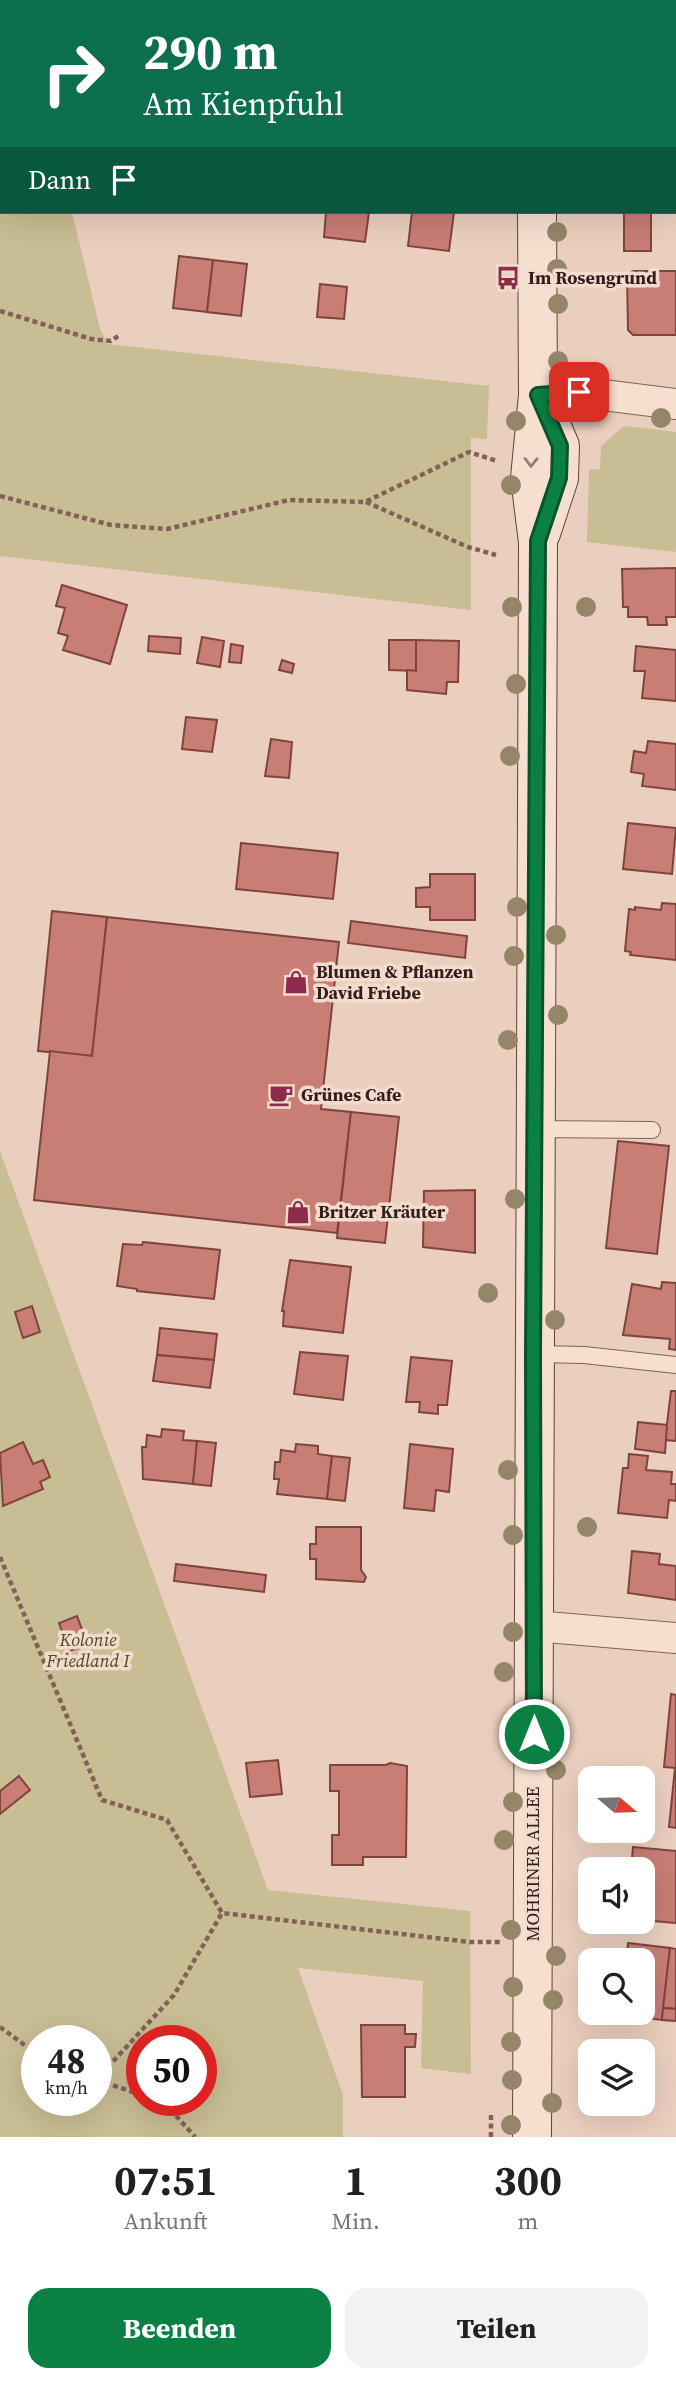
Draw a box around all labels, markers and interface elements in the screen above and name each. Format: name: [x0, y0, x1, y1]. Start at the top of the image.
text: 290 m: [143, 18, 278, 85]
icon: right: [28, 28, 119, 119]
text: Am Kienpfuhl: [143, 82, 344, 126]
icon: arrive: [105, 161, 143, 199]
text: Dann: [28, 162, 91, 198]
bus stop icon: Im Rosengrund: [494, 264, 522, 292]
place label: Im Rosengrund: [528, 265, 657, 290]
pin: [549, 362, 609, 422]
icon: arrive: [560, 373, 598, 411]
one-way arrow: [523, 457, 538, 468]
place label: Blumen & Pflanzen David Friebe: [316, 959, 474, 1005]
shop icon: Blumen & Pflanzen David Friebe: [282, 968, 310, 996]
cafe icon: Grünes Cafe: [267, 1081, 295, 1109]
place label: Grünes Cafe: [301, 1082, 401, 1107]
shop icon: Britzer Kräuter: [284, 1198, 312, 1226]
place label: Britzer Kräuter: [318, 1199, 446, 1224]
park label: Kolonie Friedland I: [45, 1627, 130, 1673]
position arrow: [497, 1697, 571, 1771]
north arrow: [578, 1766, 654, 1843]
map controls: [578, 1766, 655, 2116]
street label: MOHRINER ALLEE: [520, 1786, 545, 1941]
button: sound: [578, 1857, 655, 1934]
button: search: [578, 1948, 655, 2025]
speed limit sign: 50: [126, 2025, 217, 2116]
text: 48: [48, 2037, 85, 2085]
button: layers: [578, 2039, 655, 2116]
text: km/h: [45, 2075, 88, 2100]
text: 07:51: [114, 2151, 218, 2209]
text: 1: [344, 2151, 367, 2209]
text: 300: [494, 2151, 562, 2209]
text: Ankunft: [124, 2205, 208, 2237]
text: Min.: [331, 2205, 380, 2237]
text: m: [518, 2205, 538, 2237]
button: Beenden: [28, 2288, 331, 2368]
button: Teilen: [345, 2288, 648, 2368]

